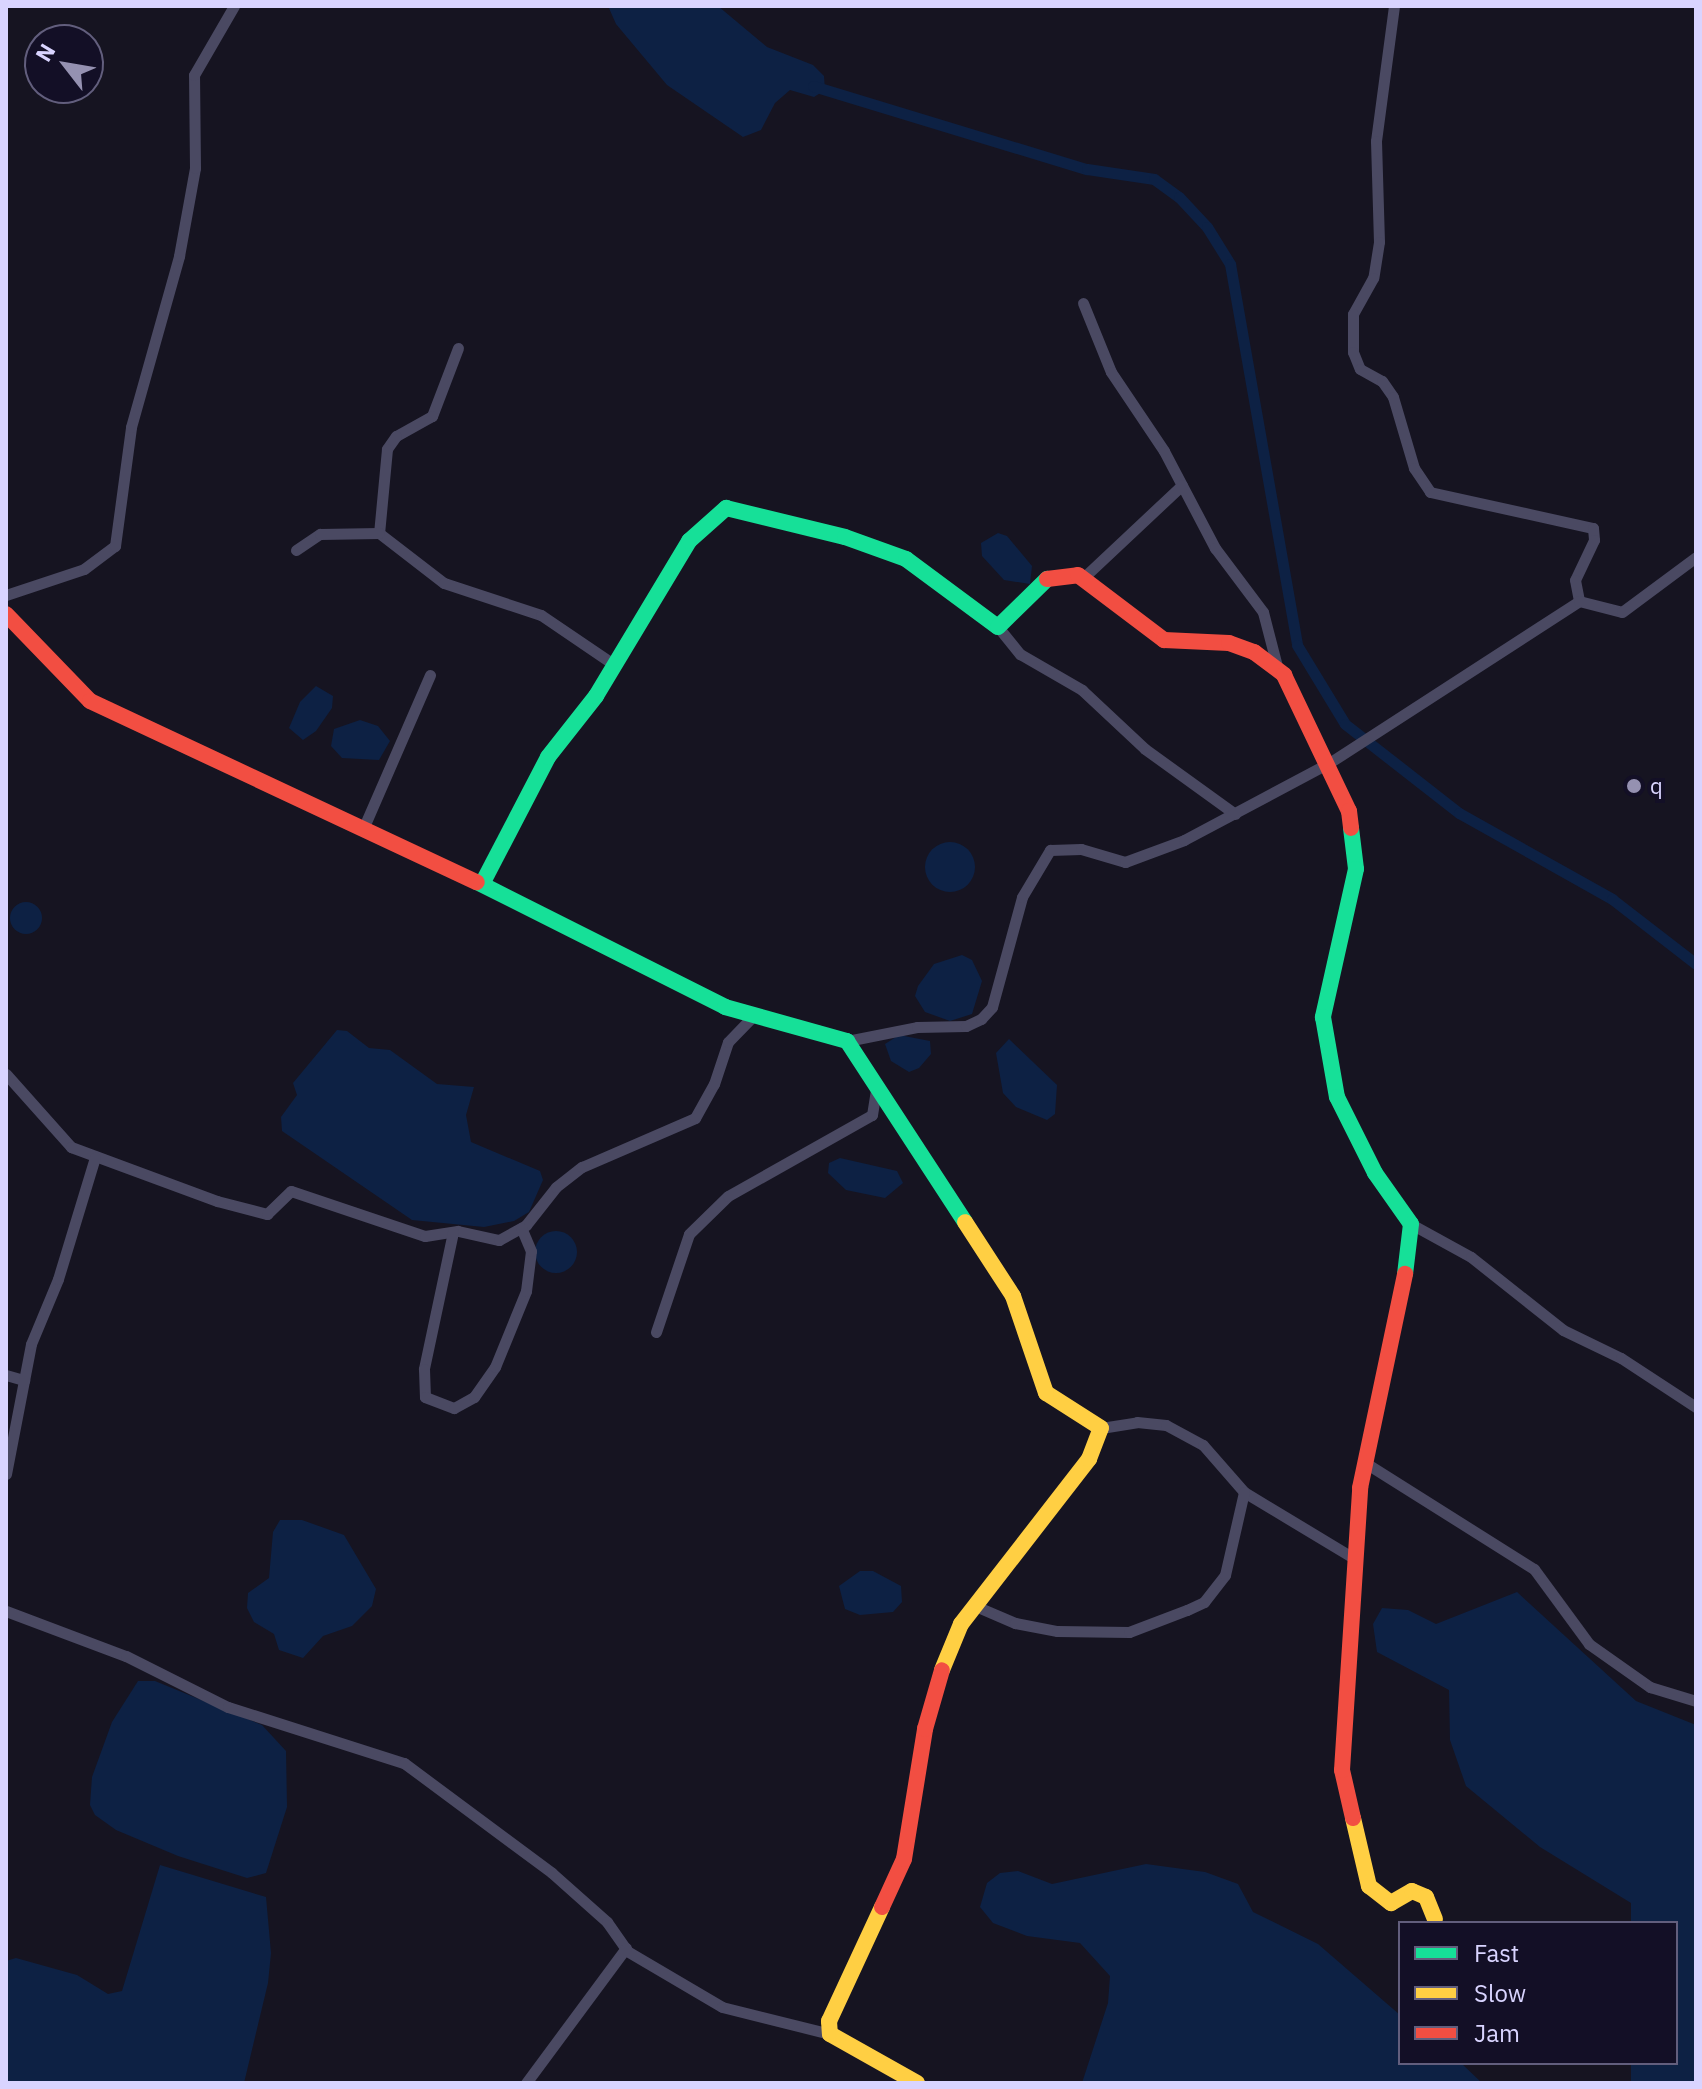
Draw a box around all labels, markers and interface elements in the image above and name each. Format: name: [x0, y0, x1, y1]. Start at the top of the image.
north arrow: [24, 24, 104, 104]
text: N: [28, 38, 61, 67]
place label: q: [1650, 773, 1663, 799]
marker: q: [1625, 777, 1643, 795]
legend: [1398, 1921, 1678, 2065]
text: Fast: [1474, 1937, 1519, 1969]
text: Slow: [1474, 1977, 1526, 2009]
text: Jam: [1474, 2017, 1520, 2049]

